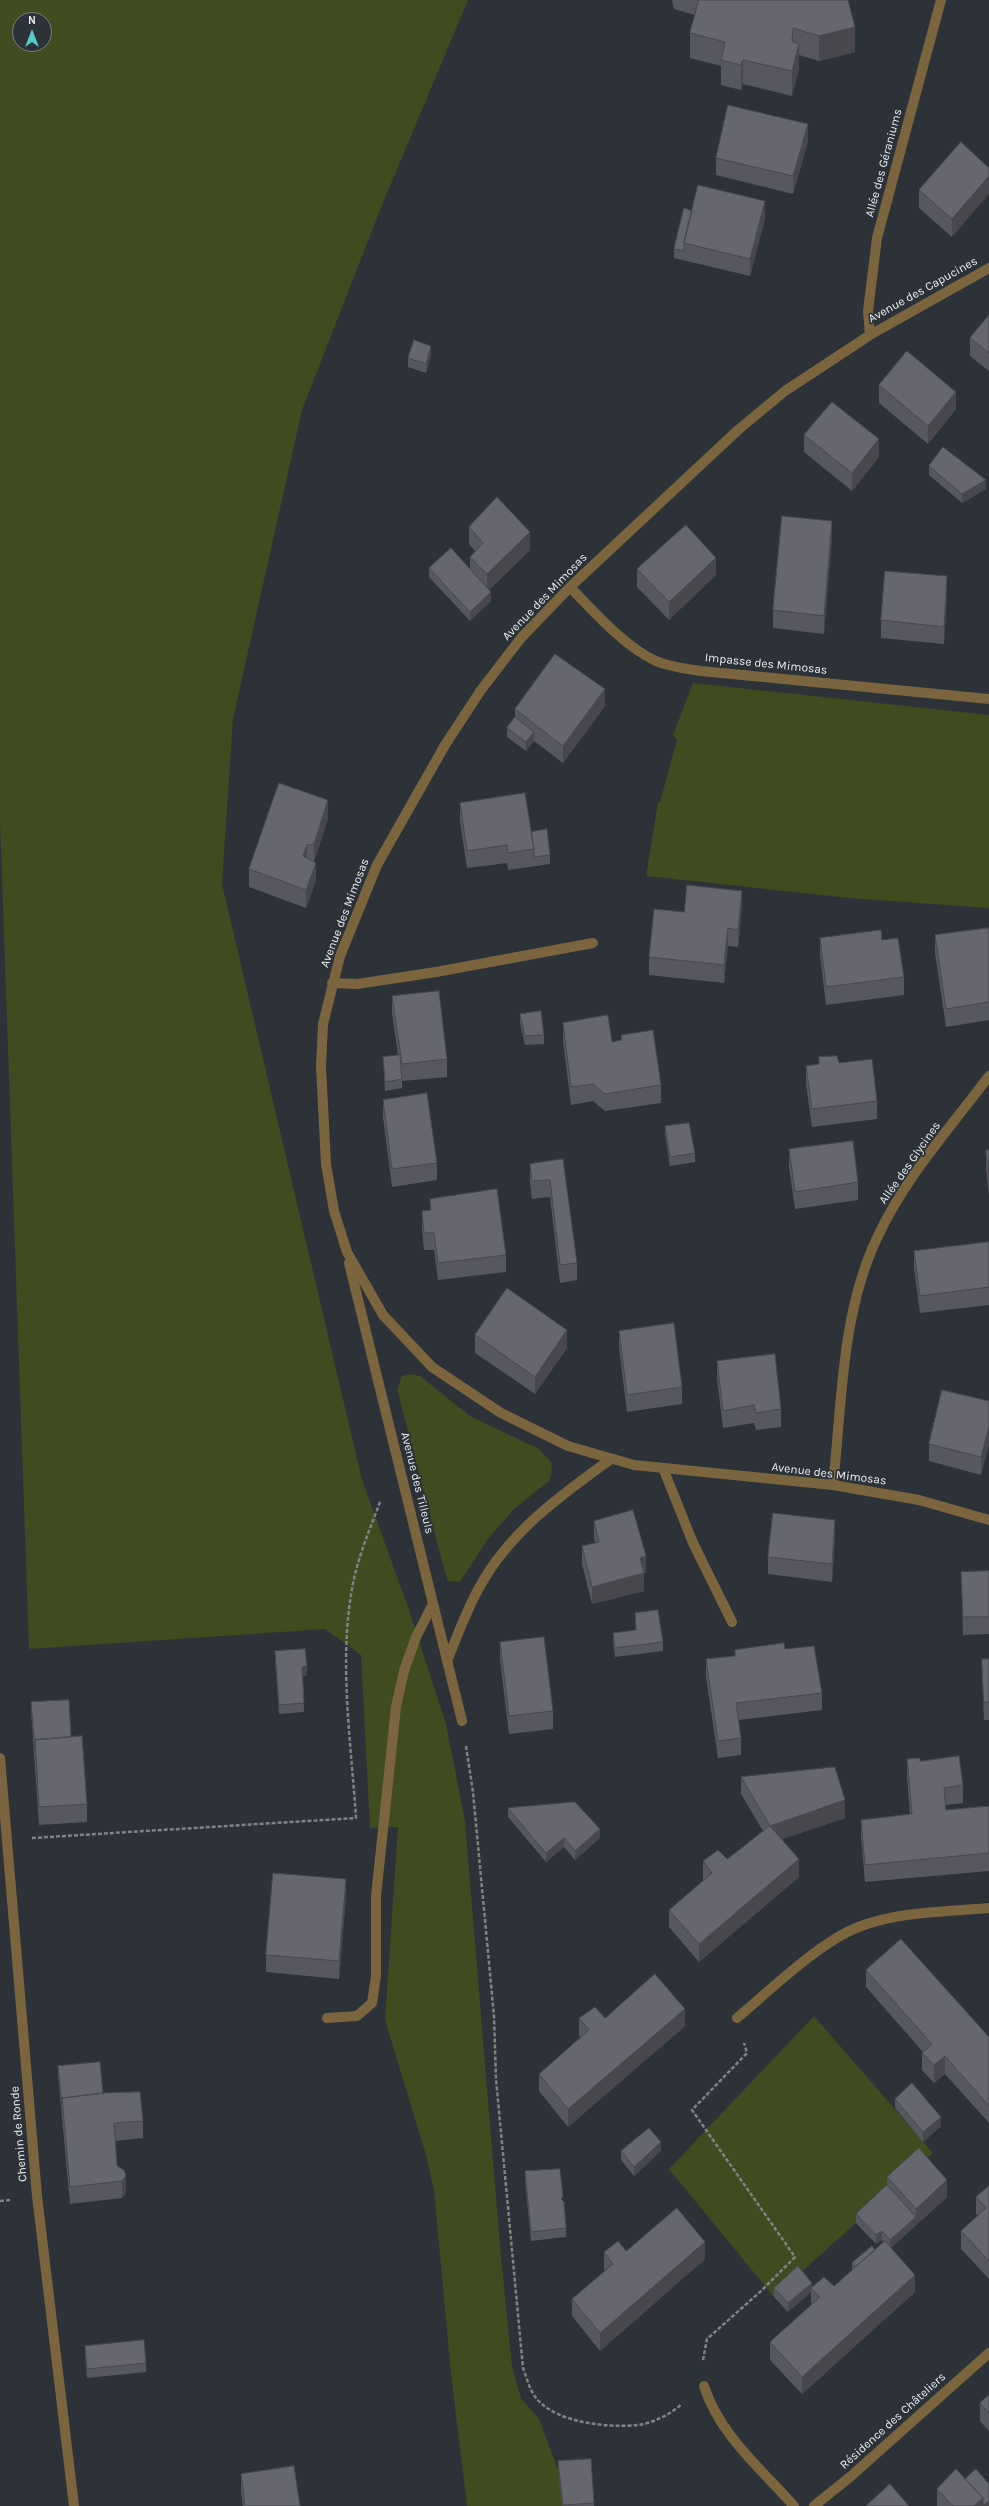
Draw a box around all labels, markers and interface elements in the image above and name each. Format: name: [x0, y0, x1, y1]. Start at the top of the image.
north arrow: [12, 12, 52, 52]
text: N: [28, 14, 36, 27]
street label: Allée des Géraniums: [863, 107, 905, 219]
street label: Avenue des Capucines: [866, 254, 980, 326]
street label: Avenue des Mimosas: [500, 550, 590, 644]
street label: Impasse des Mimosas: [704, 650, 828, 678]
street label: Avenue des Mimosas: [318, 856, 372, 970]
street label: Allée des Glycines: [876, 1119, 944, 1207]
street label: Avenue des Tilleuls: [397, 1431, 437, 1535]
street label: Avenue des Mimosas: [771, 1460, 887, 1488]
street label: Chemin de Ronde: [8, 2085, 30, 2183]
street label: Résidence des Châteliers: [837, 2370, 949, 2472]

